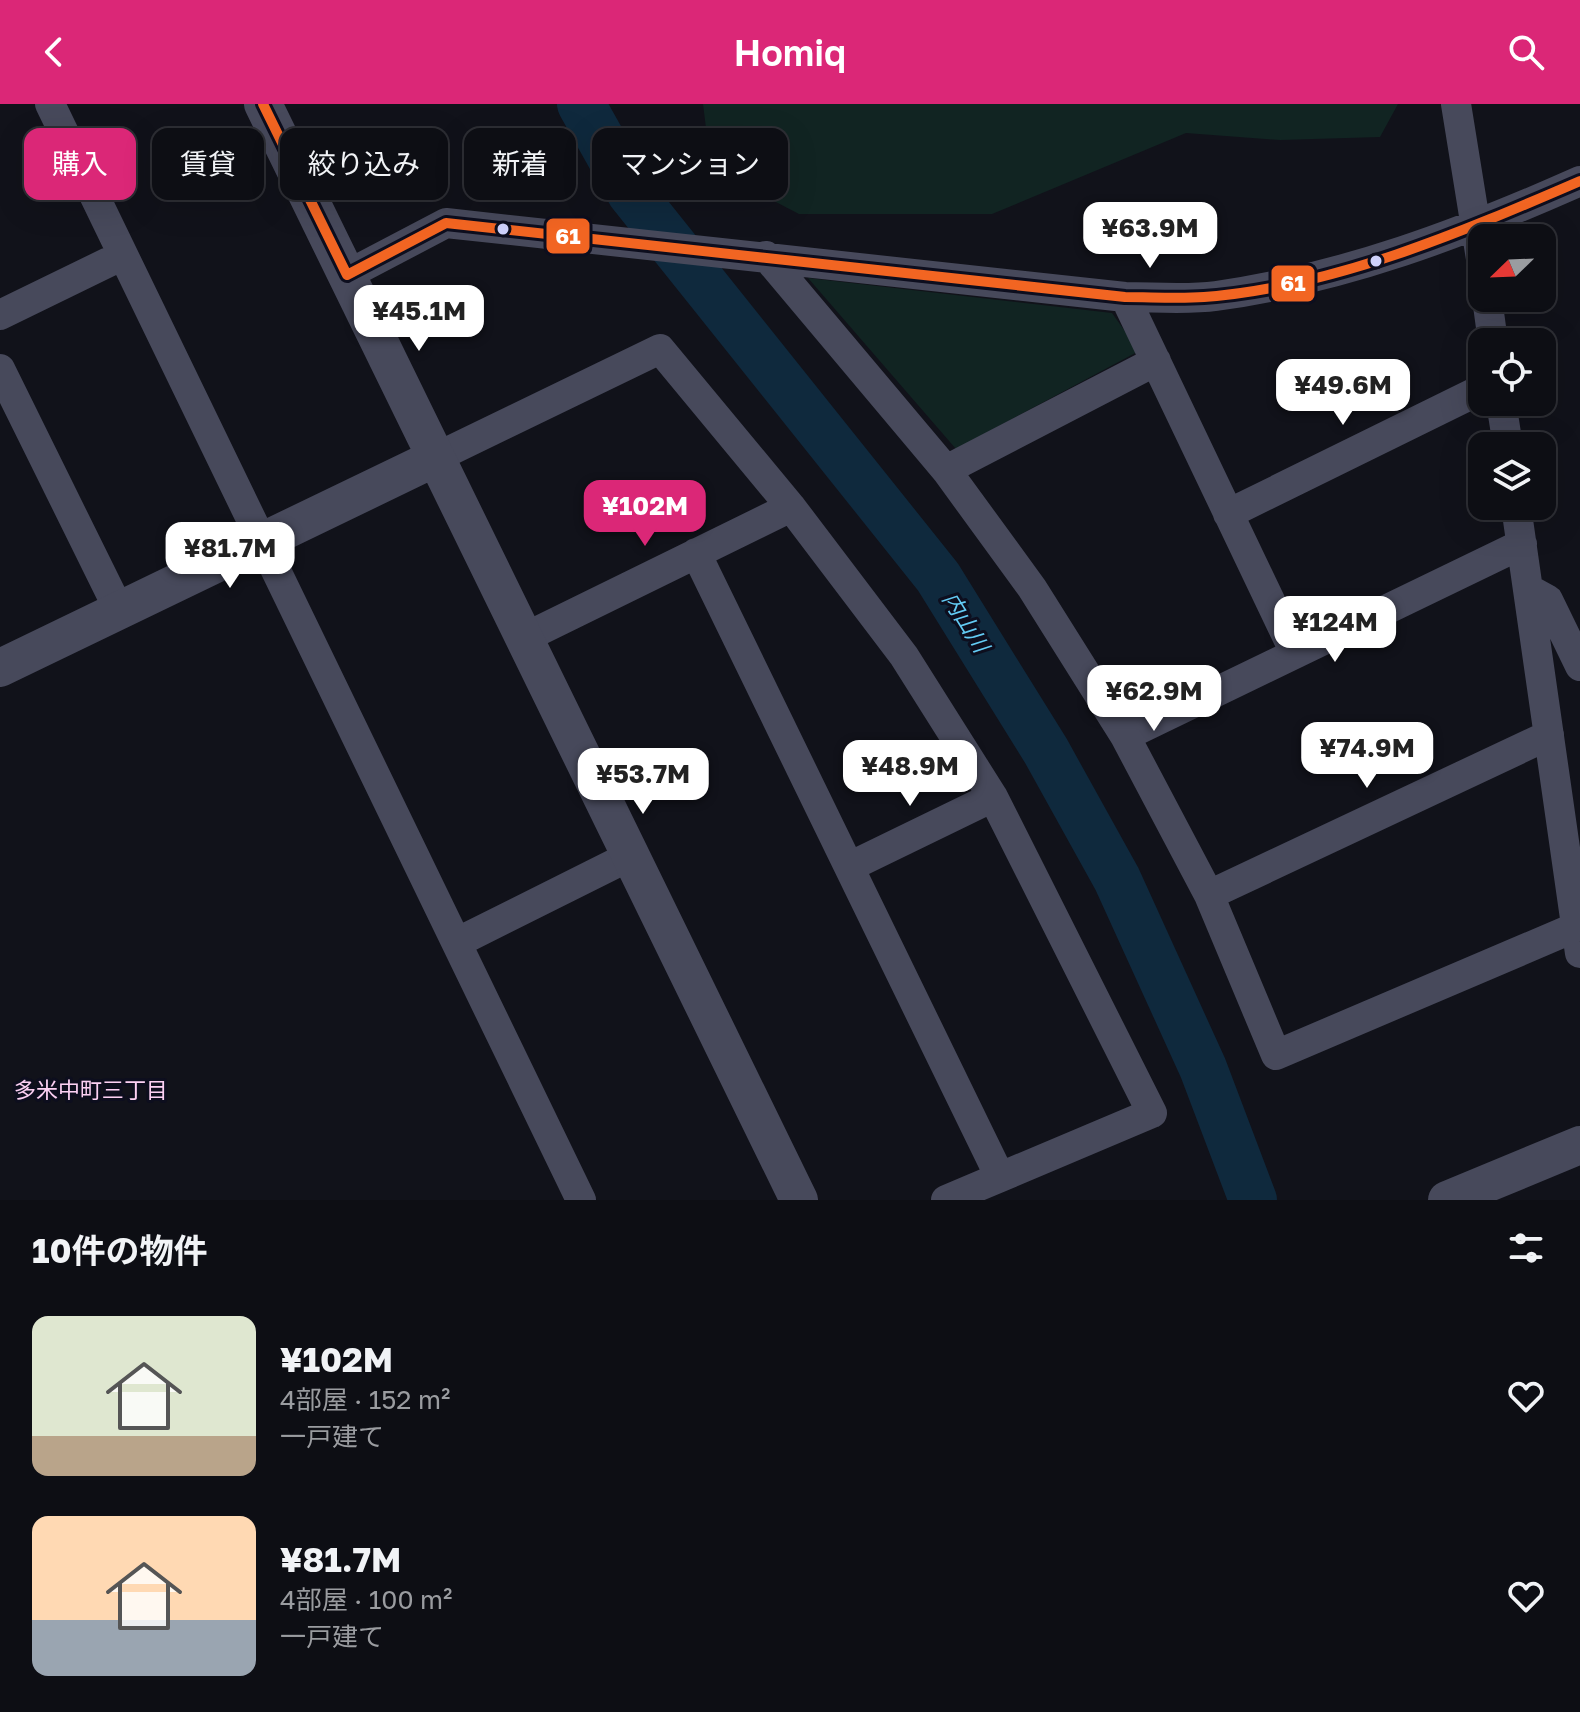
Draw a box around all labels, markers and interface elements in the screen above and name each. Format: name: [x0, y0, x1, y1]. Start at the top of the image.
icon: back: [32, 30, 76, 74]
icon: search: [1504, 30, 1548, 74]
text: Homiq: [734, 31, 846, 74]
chip: 購入: [24, 128, 136, 200]
chip: 賃貸: [152, 128, 264, 200]
chip: 絞り込み: [280, 128, 448, 200]
chip: 新着: [464, 128, 576, 200]
chip: マンション: [592, 128, 788, 200]
pin: ¥63.9M: [1085, 202, 1215, 270]
text: ¥63.9M: [1101, 212, 1199, 243]
line badge: 61: [545, 217, 591, 255]
unlabelled marker: [495, 221, 511, 237]
text: 61: [555, 222, 581, 249]
north arrow: [1468, 224, 1556, 312]
map controls: [1468, 224, 1556, 520]
unlabelled marker: [1368, 253, 1384, 269]
line badge: 61: [1270, 264, 1316, 303]
text: 61: [1280, 269, 1306, 296]
pin: ¥45.1M: [354, 285, 484, 353]
text: ¥45.1M: [372, 295, 466, 326]
button: locate: [1468, 328, 1556, 416]
pin: ¥49.6M: [1278, 359, 1408, 427]
text: ¥49.6M: [1294, 369, 1392, 400]
button: layers: [1468, 432, 1556, 520]
pin: ¥102M: [589, 480, 701, 548]
text: ¥102M: [602, 490, 688, 521]
pin: ¥81.7M: [165, 522, 295, 590]
text: ¥81.7M: [184, 532, 276, 563]
water label: 内山川: [937, 587, 996, 659]
pin: ¥124M: [1279, 596, 1391, 664]
text: ¥124M: [1292, 606, 1378, 637]
pin: ¥62.9M: [1089, 665, 1219, 733]
text: ¥62.9M: [1105, 675, 1203, 706]
pin: ¥74.9M: [1302, 722, 1432, 790]
text: ¥74.9M: [1319, 732, 1415, 763]
pin: ¥48.9M: [845, 740, 975, 808]
pin: ¥53.7M: [578, 748, 708, 816]
text: ¥48.9M: [861, 750, 959, 781]
text: ¥53.7M: [596, 758, 690, 789]
district label: 多米中町三丁目: [14, 1076, 168, 1103]
icon: filters: [1504, 1226, 1548, 1270]
text: 10件の物件: [32, 1230, 208, 1270]
text: ¥102M: [280, 1339, 393, 1379]
icon: home: [96, 1348, 192, 1444]
icon: heart: [1504, 1374, 1548, 1418]
text: 4部屋 · 152 m²: [280, 1384, 450, 1415]
text: 一戸建て: [280, 1421, 384, 1452]
text: ¥81.7M: [280, 1539, 401, 1579]
icon: home: [96, 1548, 192, 1644]
icon: heart: [1504, 1574, 1548, 1618]
text: 4部屋 · 100 m²: [280, 1584, 452, 1615]
text: 一戸建て: [280, 1621, 384, 1652]

